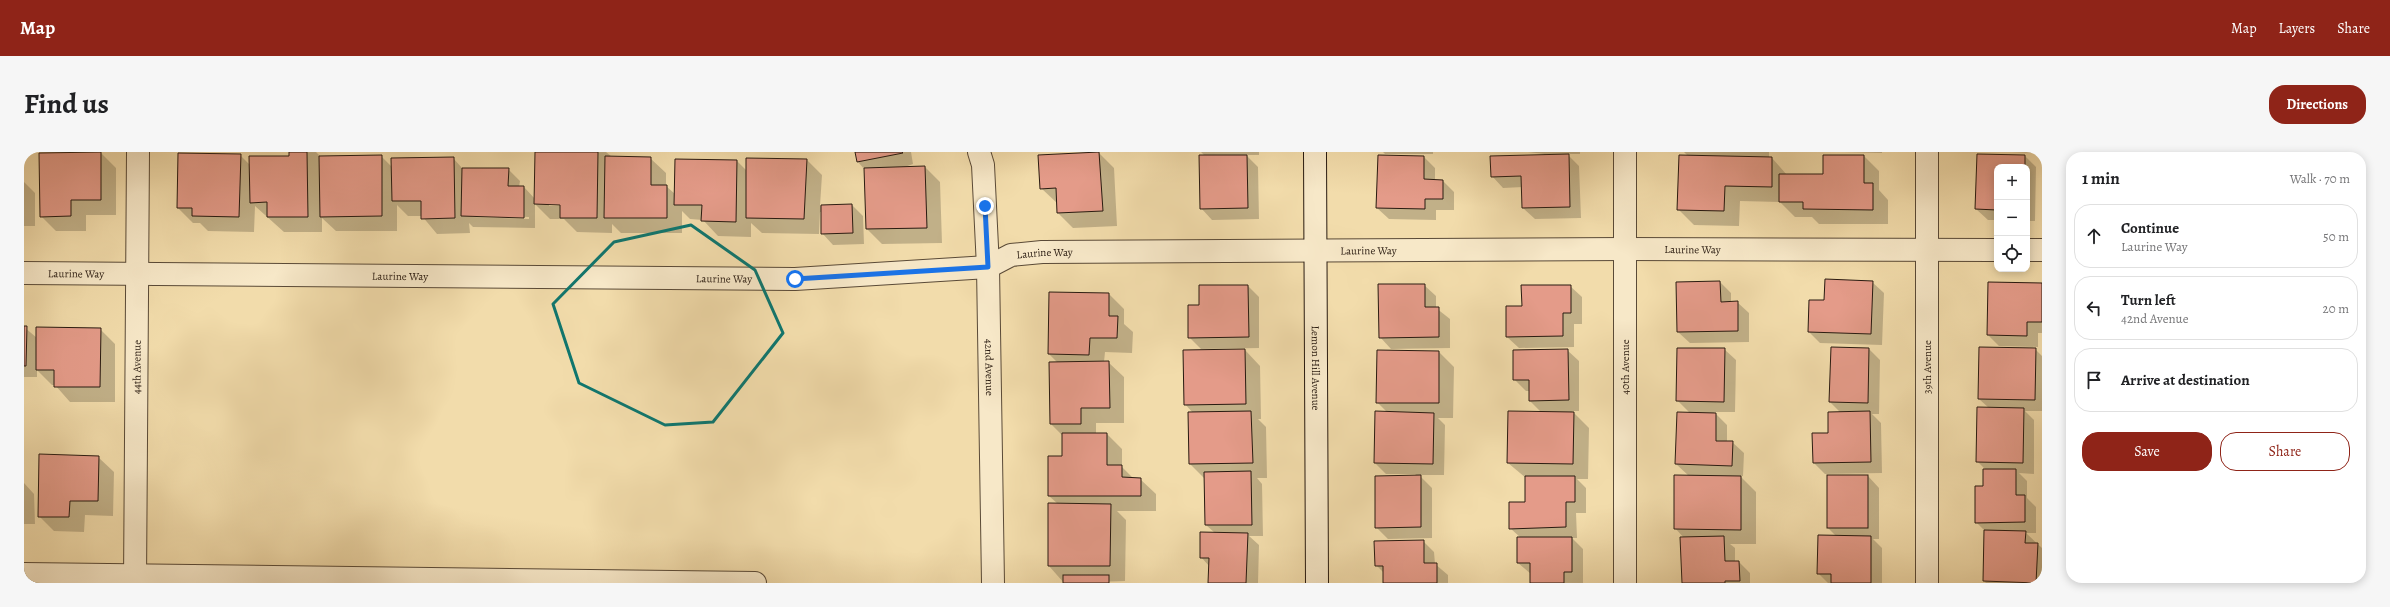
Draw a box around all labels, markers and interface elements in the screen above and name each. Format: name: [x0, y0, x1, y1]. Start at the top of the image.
text: Map: [20, 15, 55, 41]
text: Map: [2231, 19, 2257, 38]
text: Layers: [2279, 19, 2315, 38]
text: Share: [2337, 19, 2370, 38]
text: Find us: [24, 85, 109, 123]
button: Directions: [2269, 85, 2366, 124]
map controls: [1994, 164, 2030, 272]
button: +: [1994, 164, 2030, 200]
text: 1 min: [2082, 167, 2120, 190]
text: Walk · 70 m: [2290, 170, 2350, 187]
route end: [976, 197, 994, 215]
button: −: [1994, 200, 2030, 236]
text: Continue: [2121, 218, 2179, 238]
icon: ahead: [2083, 225, 2105, 247]
text: 50 m: [2323, 228, 2349, 245]
button: locate: [1994, 236, 2030, 272]
text: Laurine Way: [2121, 238, 2188, 255]
street label: Laurine Way: [1664, 242, 1721, 257]
street label: Laurine Way: [1340, 243, 1397, 258]
street label: Laurine Way: [1016, 245, 1073, 262]
street label: Laurine Way: [48, 266, 104, 282]
street label: Laurine Way: [372, 269, 428, 284]
route start: [786, 270, 804, 288]
street label: Laurine Way: [696, 271, 752, 287]
text: Turn left: [2121, 290, 2176, 310]
icon: left: [2083, 297, 2105, 319]
text: 20 m: [2323, 300, 2349, 317]
text: 42nd Avenue: [2121, 310, 2188, 327]
street label: Lemon Hill Avenue: [1308, 325, 1323, 411]
street label: 42nd Avenue: [981, 339, 997, 396]
street label: 40th Avenue: [1618, 339, 1633, 395]
street label: 44th Avenue: [129, 340, 145, 394]
street label: 39th Avenue: [1920, 340, 1935, 394]
icon: arrive: [2083, 369, 2105, 391]
text: Arrive at destination: [2121, 370, 2250, 390]
button: Save: [2082, 432, 2212, 471]
button: Share: [2220, 432, 2350, 471]

